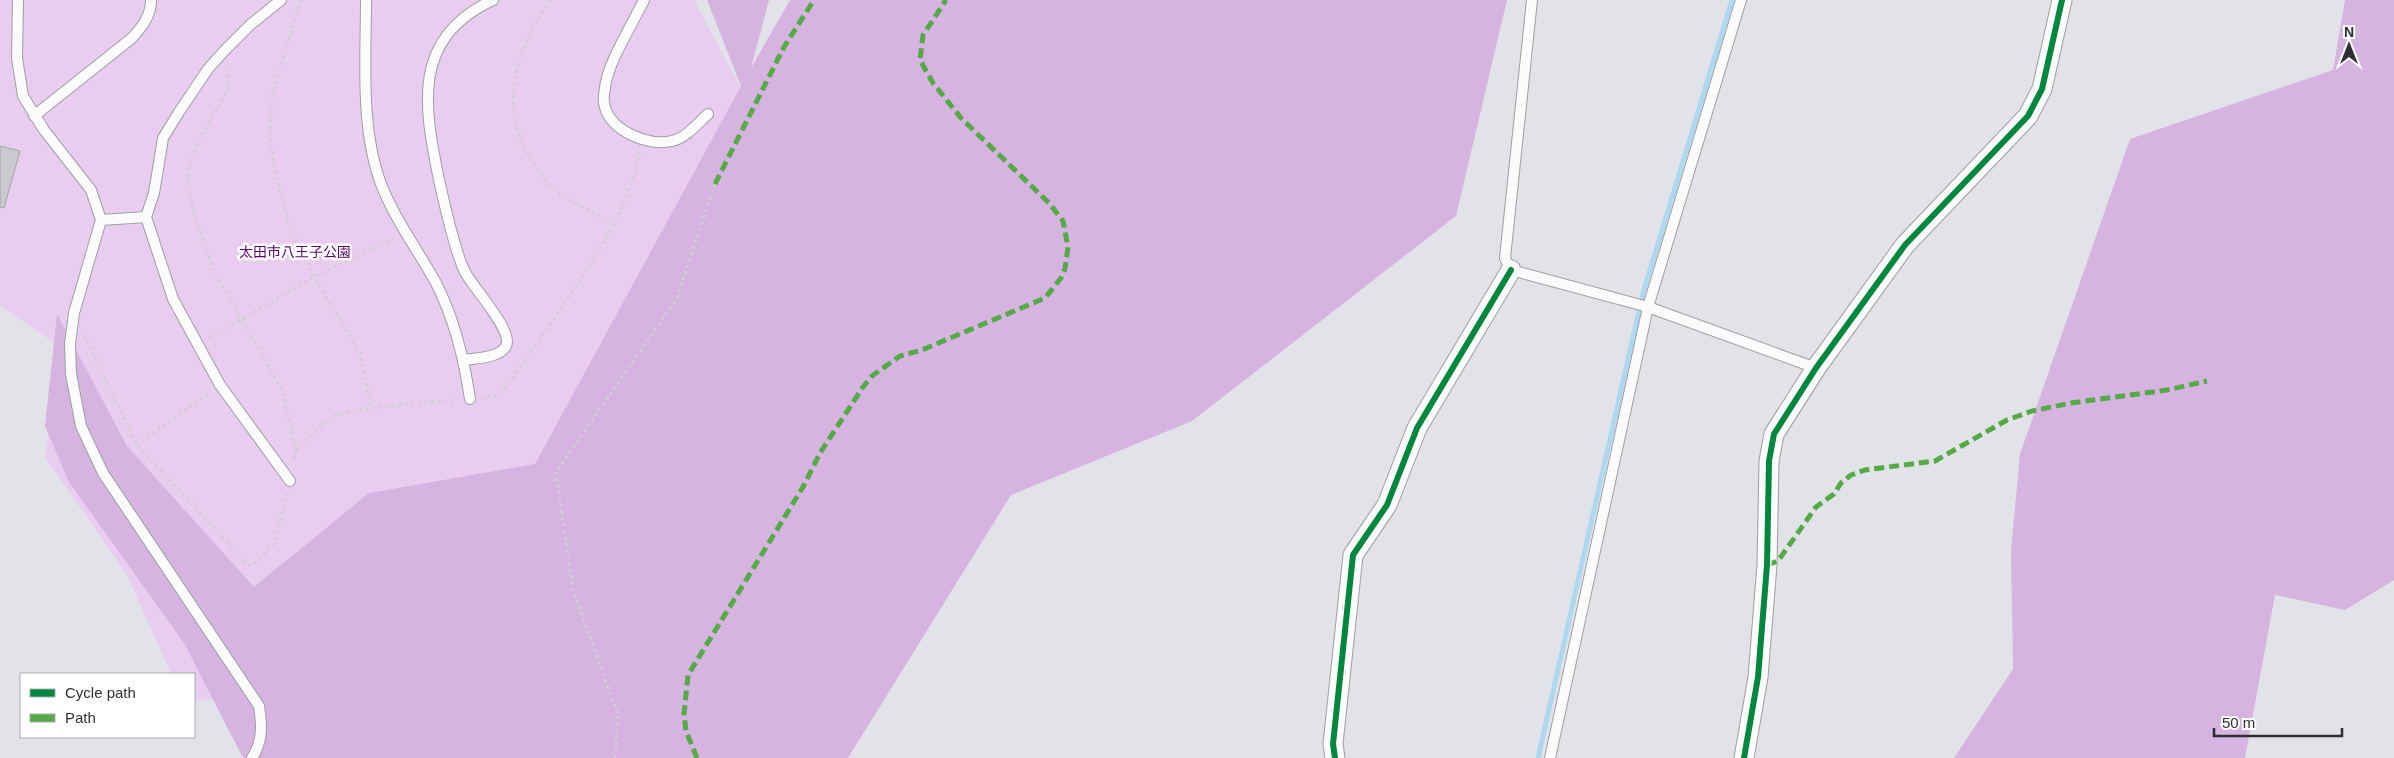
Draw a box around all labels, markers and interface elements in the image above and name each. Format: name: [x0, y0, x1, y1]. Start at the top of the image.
north arrow: [2324, 20, 2374, 70]
text: N: [2344, 24, 2354, 40]
park label: 太田市八王子公園: [239, 244, 351, 260]
legend: [20, 673, 195, 738]
text: Cycle path: [65, 684, 136, 701]
scale bar: [2214, 706, 2342, 738]
text: Path: [65, 709, 96, 726]
text: 50 m: [2222, 714, 2255, 731]

